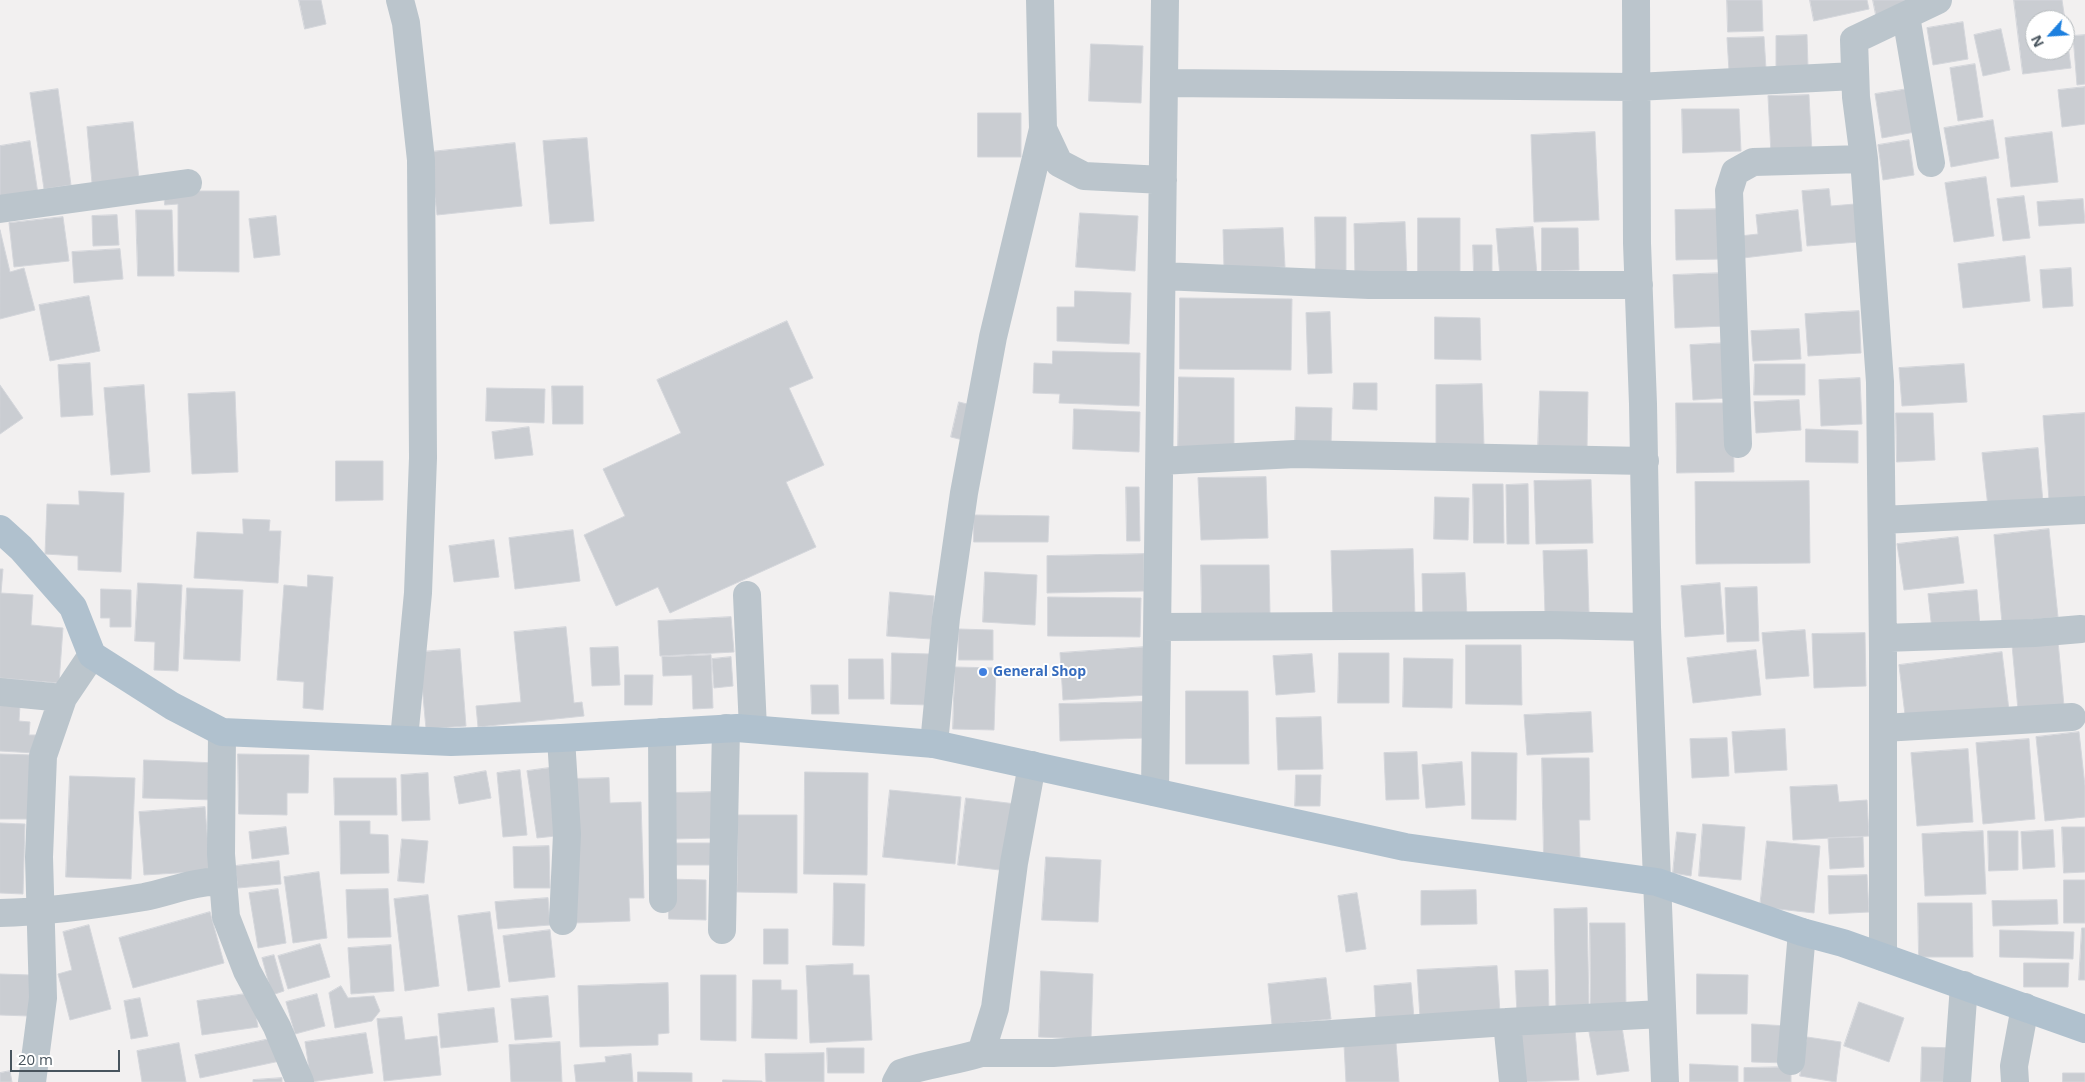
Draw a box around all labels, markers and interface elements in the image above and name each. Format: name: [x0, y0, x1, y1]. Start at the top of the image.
north arrow: [2025, 10, 2075, 60]
text: N: [2026, 32, 2048, 51]
place label: General Shop: [993, 664, 1086, 680]
marker: General Shop: [977, 666, 989, 678]
scale bar: [12, 1040, 122, 1072]
text: 20 m: [18, 1049, 53, 1069]

